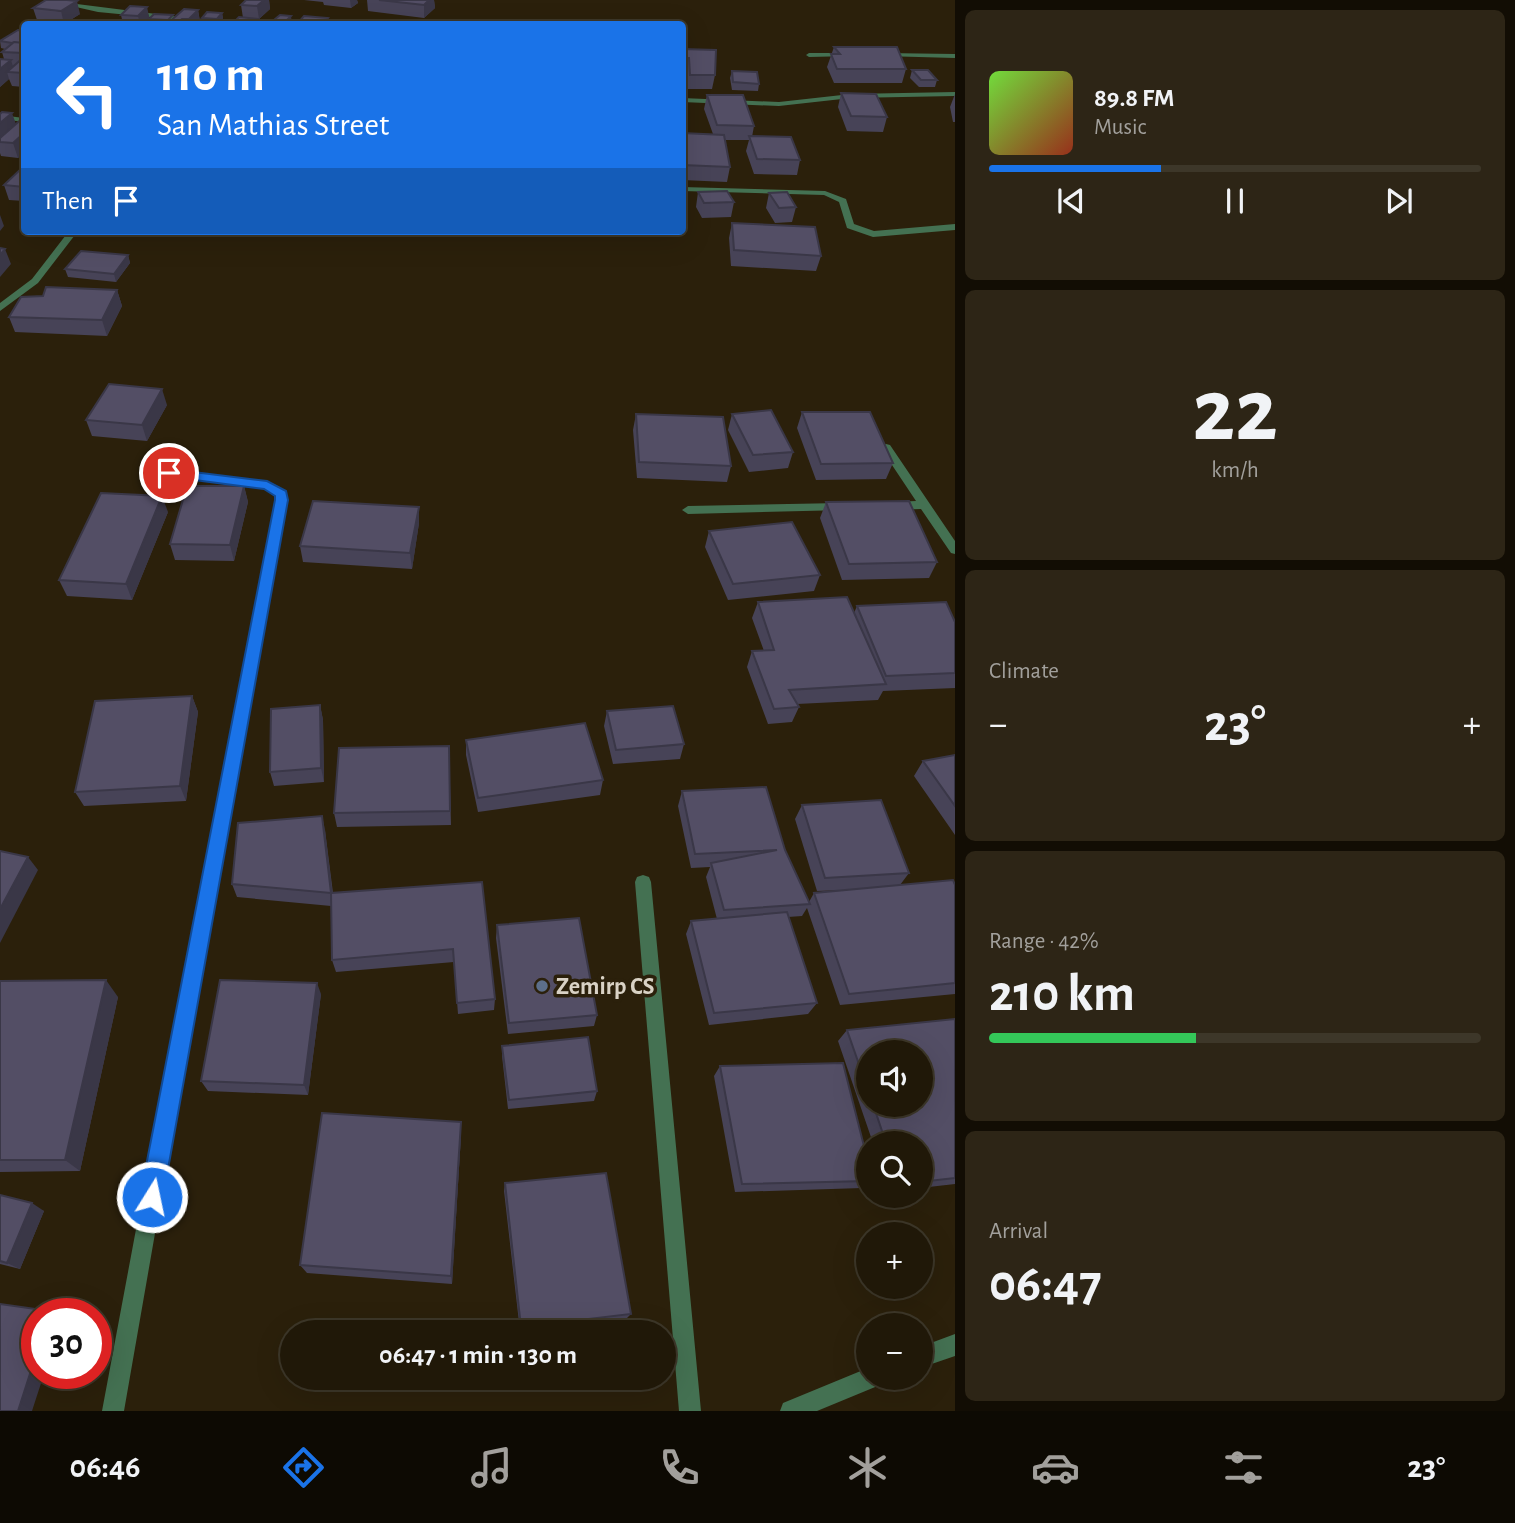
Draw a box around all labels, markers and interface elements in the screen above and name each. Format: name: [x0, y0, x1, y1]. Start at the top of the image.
icon: left: [42, 49, 133, 140]
text: 110 m: [157, 51, 265, 100]
text: 89.8 FM: [1094, 85, 1174, 111]
text: San Mathias Street: [157, 109, 389, 141]
text: Music: [1094, 116, 1146, 139]
icon: arrive: [107, 182, 145, 220]
icon: previous: [1052, 182, 1090, 220]
icon: pause: [1216, 182, 1254, 220]
icon: next: [1380, 182, 1418, 220]
text: Then: [42, 188, 93, 214]
text: 22: [1192, 366, 1278, 457]
pin: [139, 443, 199, 503]
icon: arrive: [150, 454, 188, 492]
text: km/h: [1211, 459, 1259, 482]
text: Climate: [989, 660, 1059, 683]
text: 23°: [1204, 698, 1266, 750]
text: −: [989, 706, 1007, 744]
text: +: [1463, 706, 1481, 744]
text: Range · 42%: [989, 930, 1099, 953]
text: 210 km: [989, 968, 1135, 1020]
place label: Zemirp CS: [556, 975, 655, 999]
marker: Zemirp CS: [534, 978, 550, 994]
map controls: [856, 1040, 933, 1390]
button: sound: [856, 1040, 933, 1117]
button: search: [856, 1131, 933, 1208]
position arrow: [115, 1160, 189, 1234]
text: Arrival: [989, 1220, 1048, 1243]
button: +: [856, 1222, 933, 1299]
text: 06:47: [989, 1258, 1102, 1310]
speed limit sign: 30: [21, 1298, 112, 1389]
button: −: [856, 1313, 933, 1390]
text: 06:47 · 1 min · 130 m: [379, 1342, 577, 1368]
icon: directions: [279, 1443, 328, 1492]
icon: music: [467, 1443, 516, 1492]
icon: phone: [655, 1443, 704, 1492]
icon: climate: [843, 1443, 892, 1492]
icon: car: [1031, 1443, 1080, 1492]
icon: filters: [1219, 1443, 1268, 1492]
text: 06:46: [69, 1451, 140, 1483]
text: 23°: [1407, 1451, 1445, 1483]

